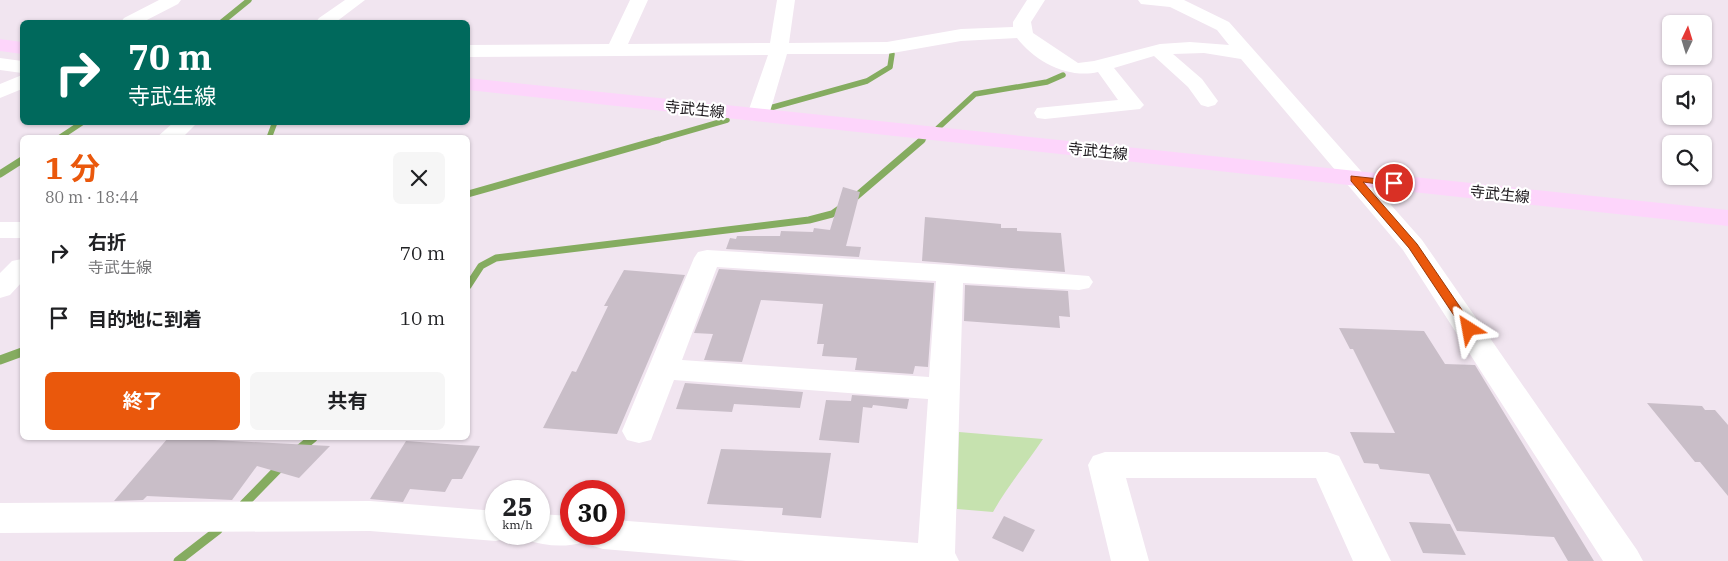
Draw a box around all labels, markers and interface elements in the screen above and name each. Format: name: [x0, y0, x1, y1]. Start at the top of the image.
north arrow: [1662, 15, 1712, 65]
map controls: [1662, 15, 1712, 185]
text: 70 m: [128, 34, 212, 80]
icon: right: [45, 40, 110, 105]
button: sound: [1662, 75, 1712, 125]
text: 寺武生線: [128, 81, 216, 110]
street label: 寺武生線: [664, 96, 726, 122]
button: search: [1662, 135, 1712, 185]
street label: 寺武生線: [1067, 138, 1129, 164]
text: 1 分: [45, 148, 100, 187]
button: close: [393, 152, 445, 204]
pin: [1373, 162, 1415, 204]
icon: arrive: [1380, 169, 1408, 197]
street label: 寺武生線: [1469, 181, 1531, 207]
text: 80 m · 18:44: [45, 187, 139, 207]
text: 右折: [88, 230, 126, 254]
icon: right: [45, 239, 73, 267]
text: 70 m: [400, 241, 445, 265]
text: 寺武生線: [88, 257, 152, 277]
position arrow: [1442, 302, 1494, 354]
icon: arrive: [45, 304, 73, 332]
text: 10 m: [400, 306, 445, 330]
text: 目的地に到着: [88, 307, 202, 331]
button: 終了: [45, 372, 240, 430]
button: 共有: [250, 372, 445, 430]
speed limit sign: 30: [560, 480, 625, 545]
text: 25: [502, 490, 533, 523]
text: km/h: [502, 517, 533, 532]

